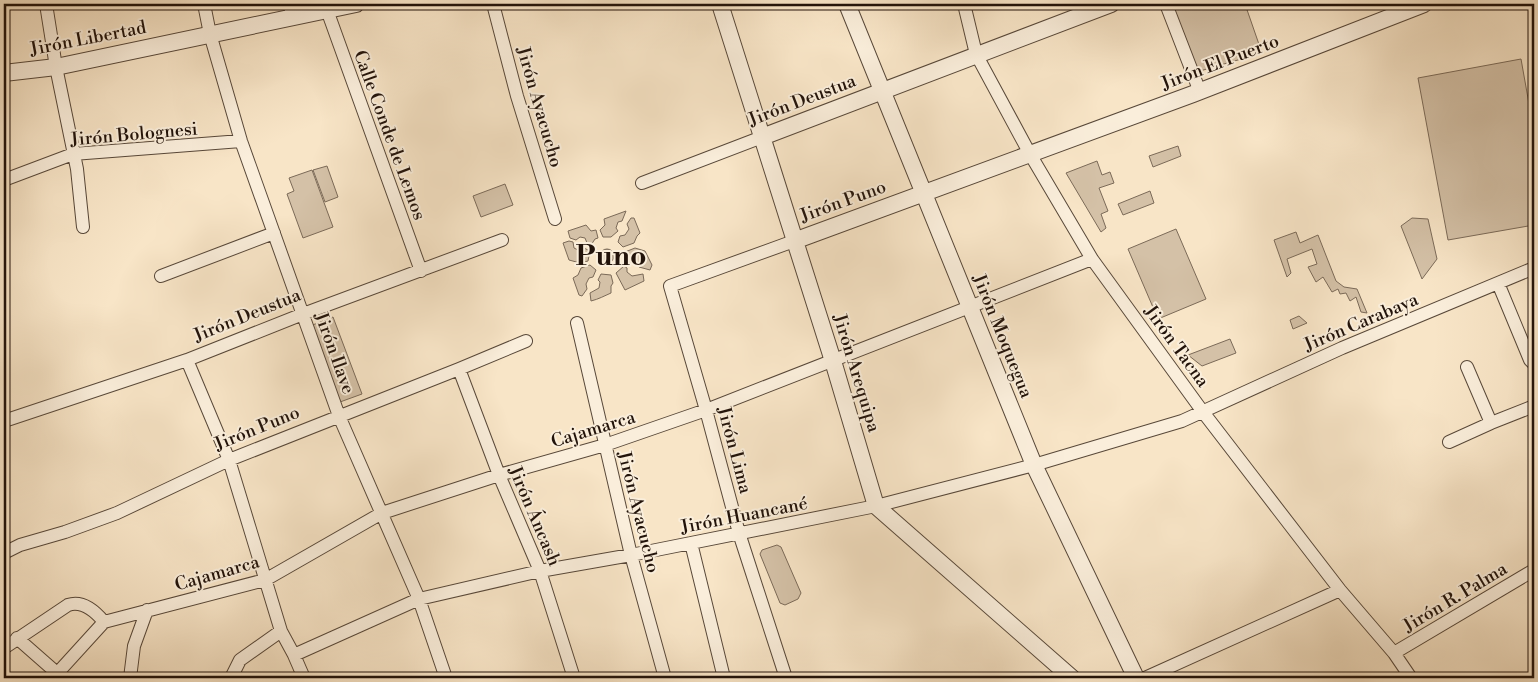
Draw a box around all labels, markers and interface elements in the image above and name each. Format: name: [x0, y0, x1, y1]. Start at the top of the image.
street label: Jirón Libertad: [27, 16, 149, 61]
street label: Jirón El Puerto: [1157, 29, 1282, 96]
street label: Jirón Ayacucho: [511, 43, 568, 170]
street label: Calle Conde de Lemos: [348, 47, 431, 223]
street label: Jirón Deustua: [744, 69, 860, 132]
street label: Jirón Bolognesi: [69, 117, 199, 152]
street label: Jirón Puno: [796, 175, 889, 228]
district label: Puno: [576, 239, 646, 274]
street label: Jirón Moquegua: [967, 270, 1038, 402]
street label: Jirón Deustua: [189, 283, 305, 348]
street label: Jirón Carabaya: [1300, 288, 1422, 357]
street label: Jirón Tacna: [1138, 300, 1215, 393]
street label: Jirón Ilave: [309, 308, 360, 397]
street label: Jirón Arequipa: [827, 310, 886, 436]
street label: Jirón Puno: [210, 401, 303, 456]
street label: Jirón Lima: [712, 403, 757, 497]
street label: Cajamarca: [548, 406, 639, 453]
street label: Jirón Ayacucho: [612, 448, 665, 575]
street label: Jirón Áncash: [503, 462, 566, 570]
street label: Jirón Huancané: [678, 492, 810, 539]
street label: Cajamarca: [172, 550, 263, 597]
street label: Jirón R. Palma: [1398, 557, 1512, 638]

